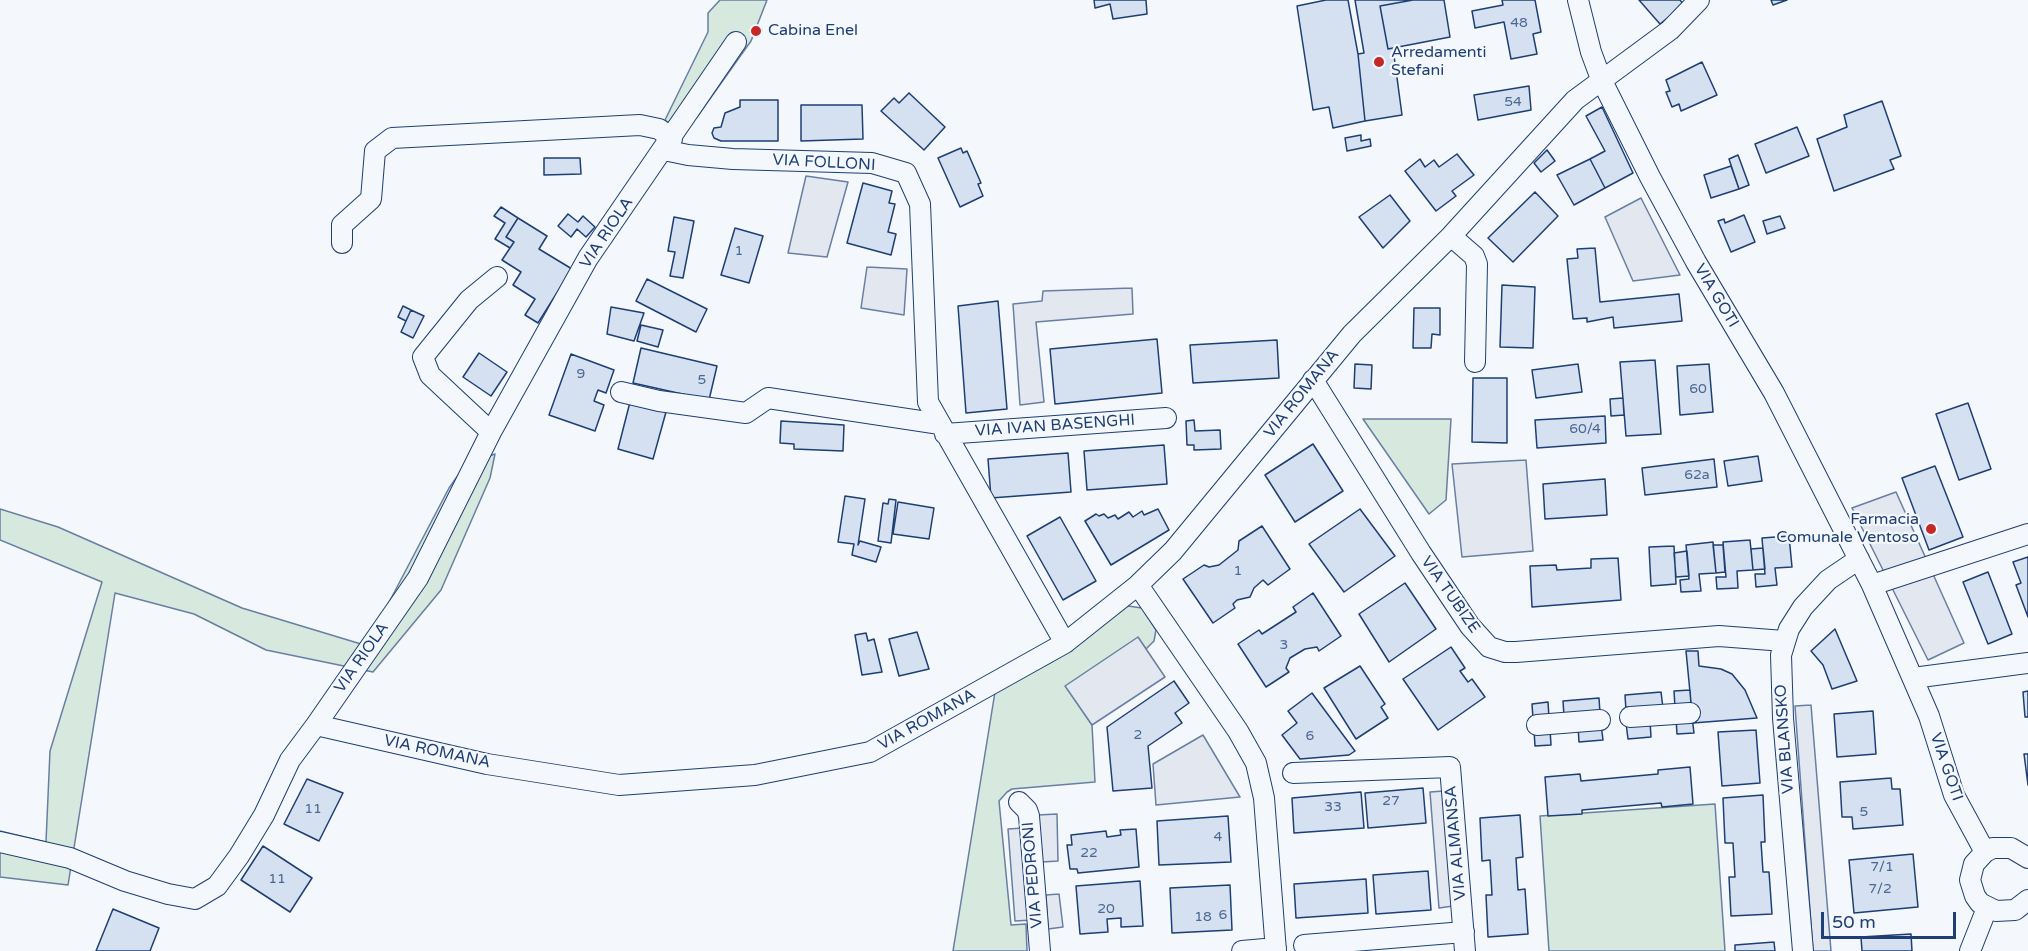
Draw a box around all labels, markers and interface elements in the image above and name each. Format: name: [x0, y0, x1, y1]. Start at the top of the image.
house number: 48: [1510, 15, 1528, 31]
place label: Cabina Enel: [768, 21, 858, 41]
marker: Cabina Enel: [749, 24, 763, 38]
place label: Arredamenti Stefani: [1391, 43, 1486, 81]
marker: Arredamenti Stefani: [1372, 55, 1386, 69]
house number: 54: [1504, 94, 1522, 110]
street label: VIA FOLLONI: [772, 151, 876, 175]
street label: VIA RIOLA: [576, 194, 638, 272]
house number: 1: [735, 243, 743, 259]
street label: VIA GOTI: [1690, 261, 1742, 331]
street label: VIA ROMANA: [1260, 346, 1344, 442]
house number: 9: [577, 366, 585, 382]
house number: 5: [698, 372, 706, 388]
house number: 60: [1689, 381, 1707, 397]
street label: VIA IVAN BASENGHI: [974, 411, 1136, 441]
house number: 60/4: [1569, 421, 1601, 437]
house number: 62a: [1684, 467, 1710, 483]
place label: Farmacia Comunale Ventoso: [1776, 510, 1919, 548]
marker: Farmacia Comunale Ventoso: [1924, 522, 1938, 536]
street label: VIA TUBIZE: [1416, 553, 1484, 637]
house number: 1: [1234, 563, 1242, 579]
street label: VIA RIOLA: [331, 619, 393, 697]
house number: 3: [1280, 637, 1288, 653]
street label: VIA BLANSKO: [1772, 684, 1798, 794]
street label: VIA ROMANA: [875, 685, 979, 755]
house number: 2: [1134, 727, 1142, 743]
house number: 6: [1306, 728, 1314, 744]
street label: VIA GOTI: [1925, 730, 1967, 804]
street label: VIA ROMANA: [382, 731, 492, 773]
street label: VIA ALMANSA: [1441, 785, 1471, 901]
house number: 27: [1382, 793, 1400, 809]
house number: 33: [1324, 799, 1342, 815]
house number: 11: [304, 801, 322, 817]
house number: 5: [1860, 804, 1868, 820]
street label: VIA PEDRONI: [1019, 821, 1047, 929]
house number: 4: [1214, 829, 1222, 845]
house number: 22: [1080, 845, 1098, 861]
house number: 7/1: [1870, 859, 1894, 875]
house number: 11: [268, 871, 286, 887]
house number: 7/2: [1868, 881, 1892, 897]
scale bar: [1824, 900, 1959, 938]
house number: 20: [1097, 901, 1115, 917]
house number: 6: [1219, 907, 1227, 923]
house number: 18: [1194, 909, 1212, 925]
text: 50 m: [1832, 911, 1876, 933]

